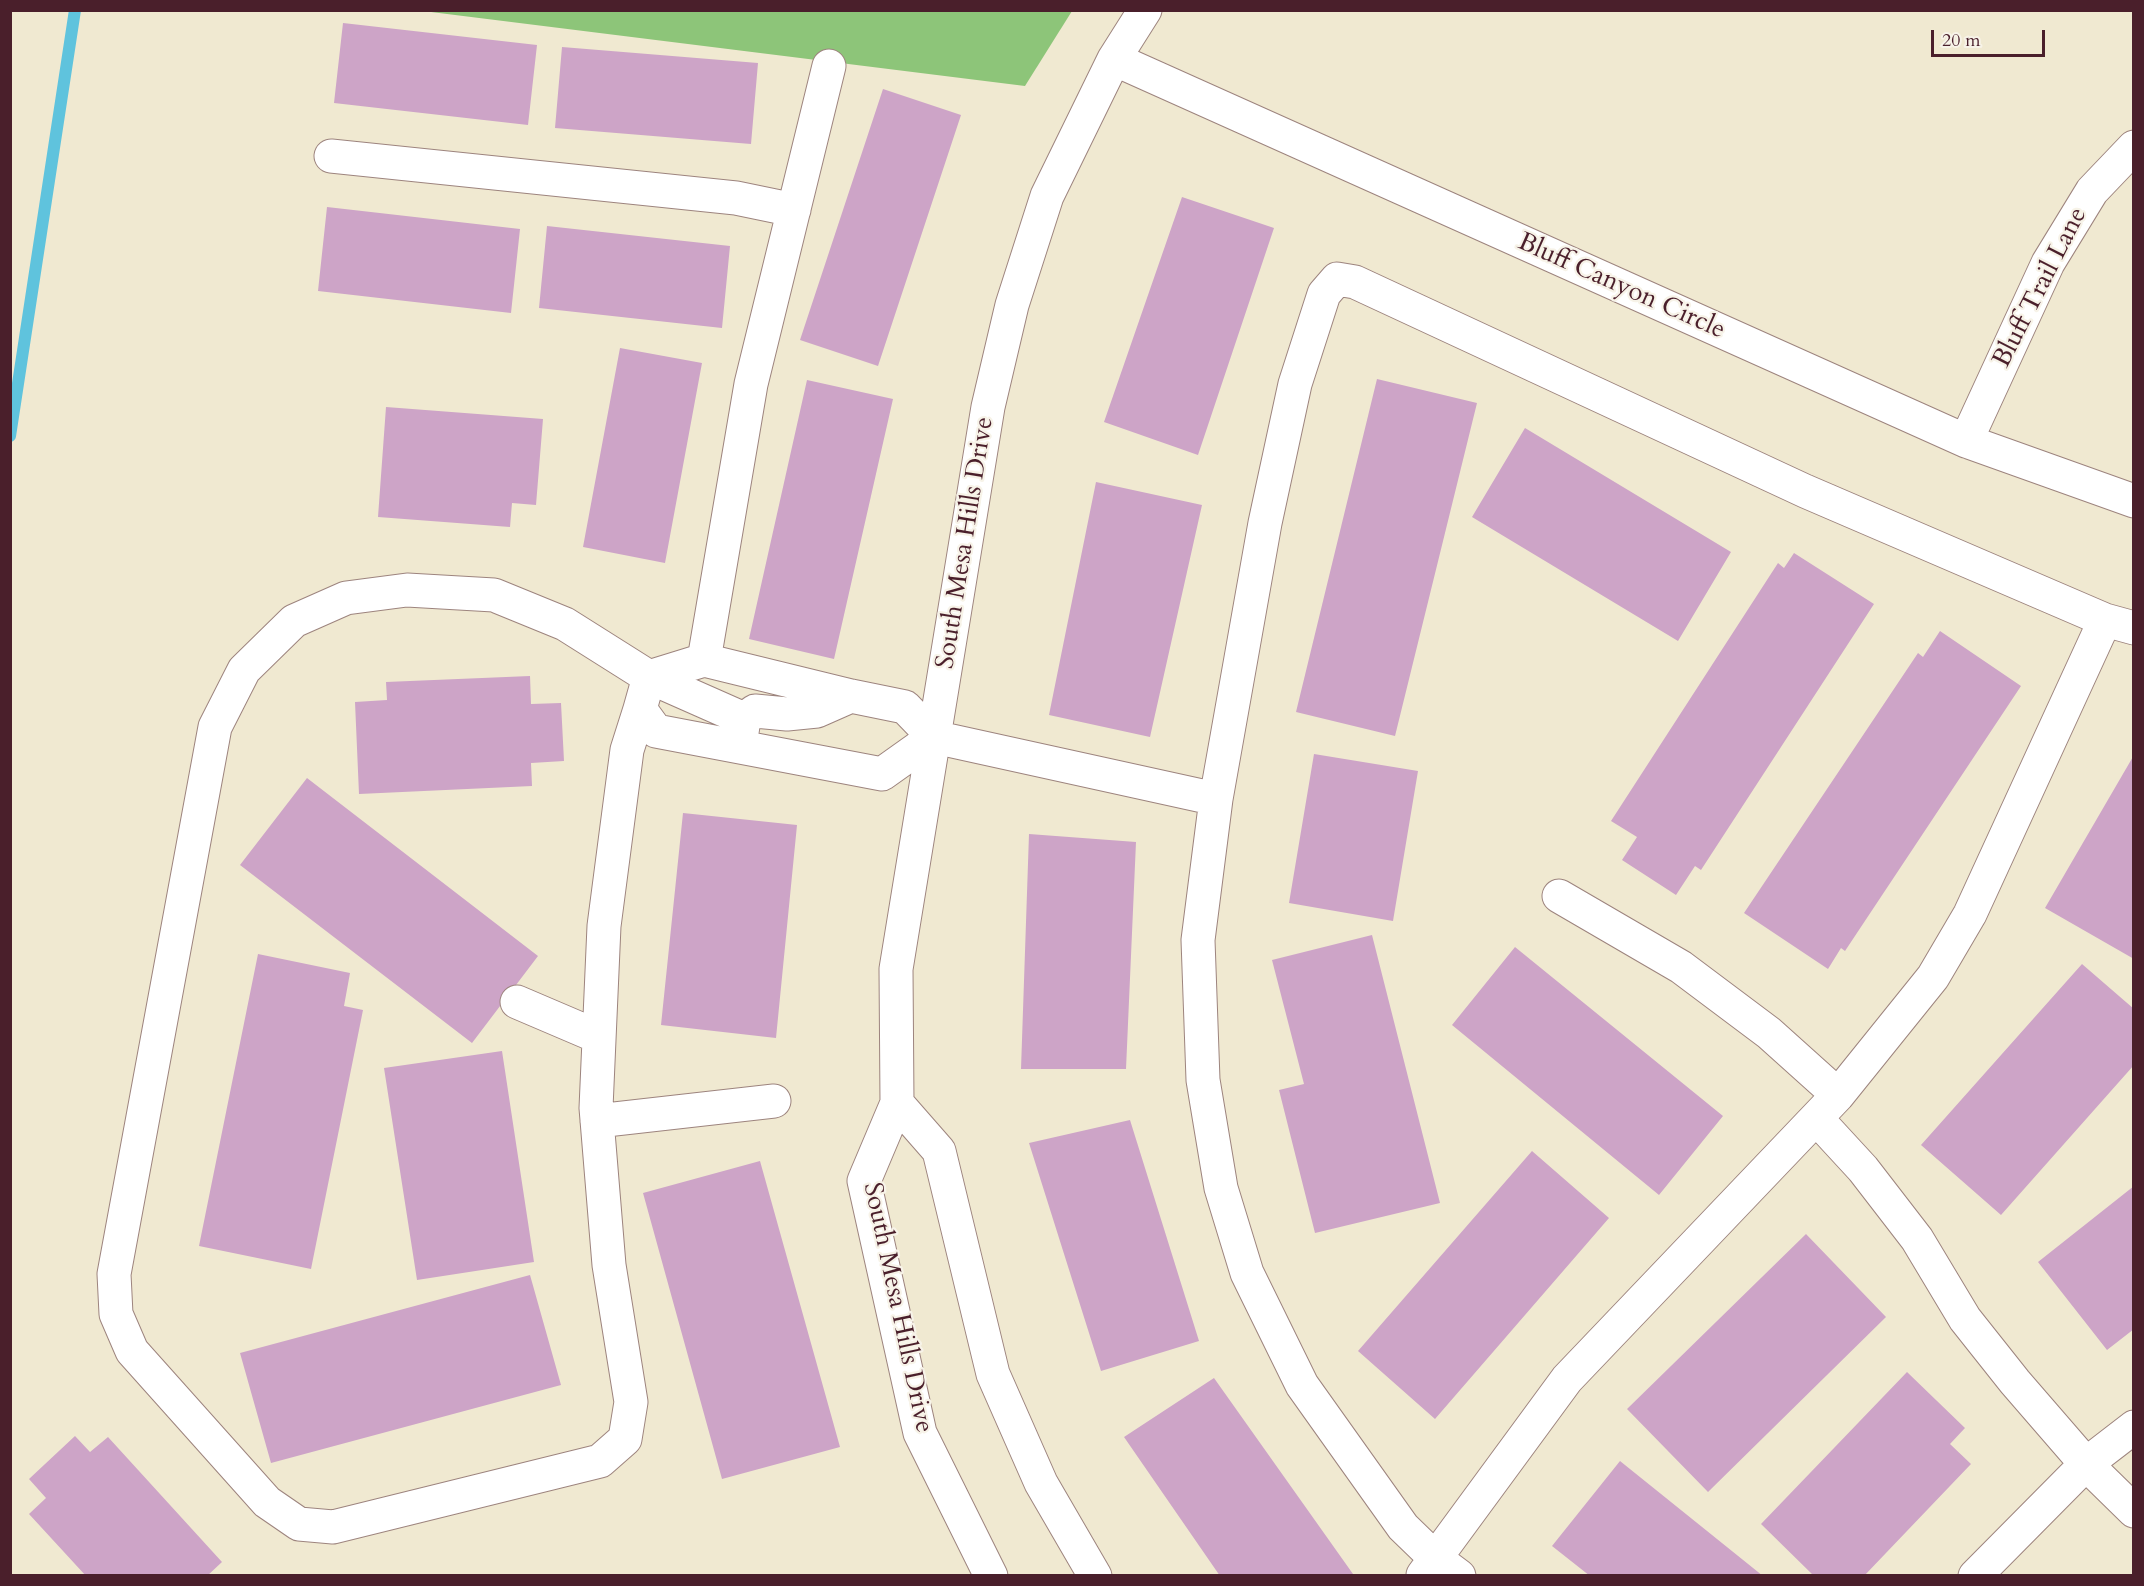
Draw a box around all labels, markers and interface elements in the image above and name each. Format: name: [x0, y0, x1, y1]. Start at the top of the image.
scale bar: [1934, 18, 2048, 56]
text: 20 m: [1942, 28, 1981, 53]
street label: Bluff Trail Lane: [1987, 203, 2095, 373]
street label: Bluff Canyon Circle: [1513, 227, 1729, 347]
street label: South Mesa Hills Drive: [931, 415, 1001, 671]
street label: South Mesa Hills Drive: [855, 1180, 939, 1436]

